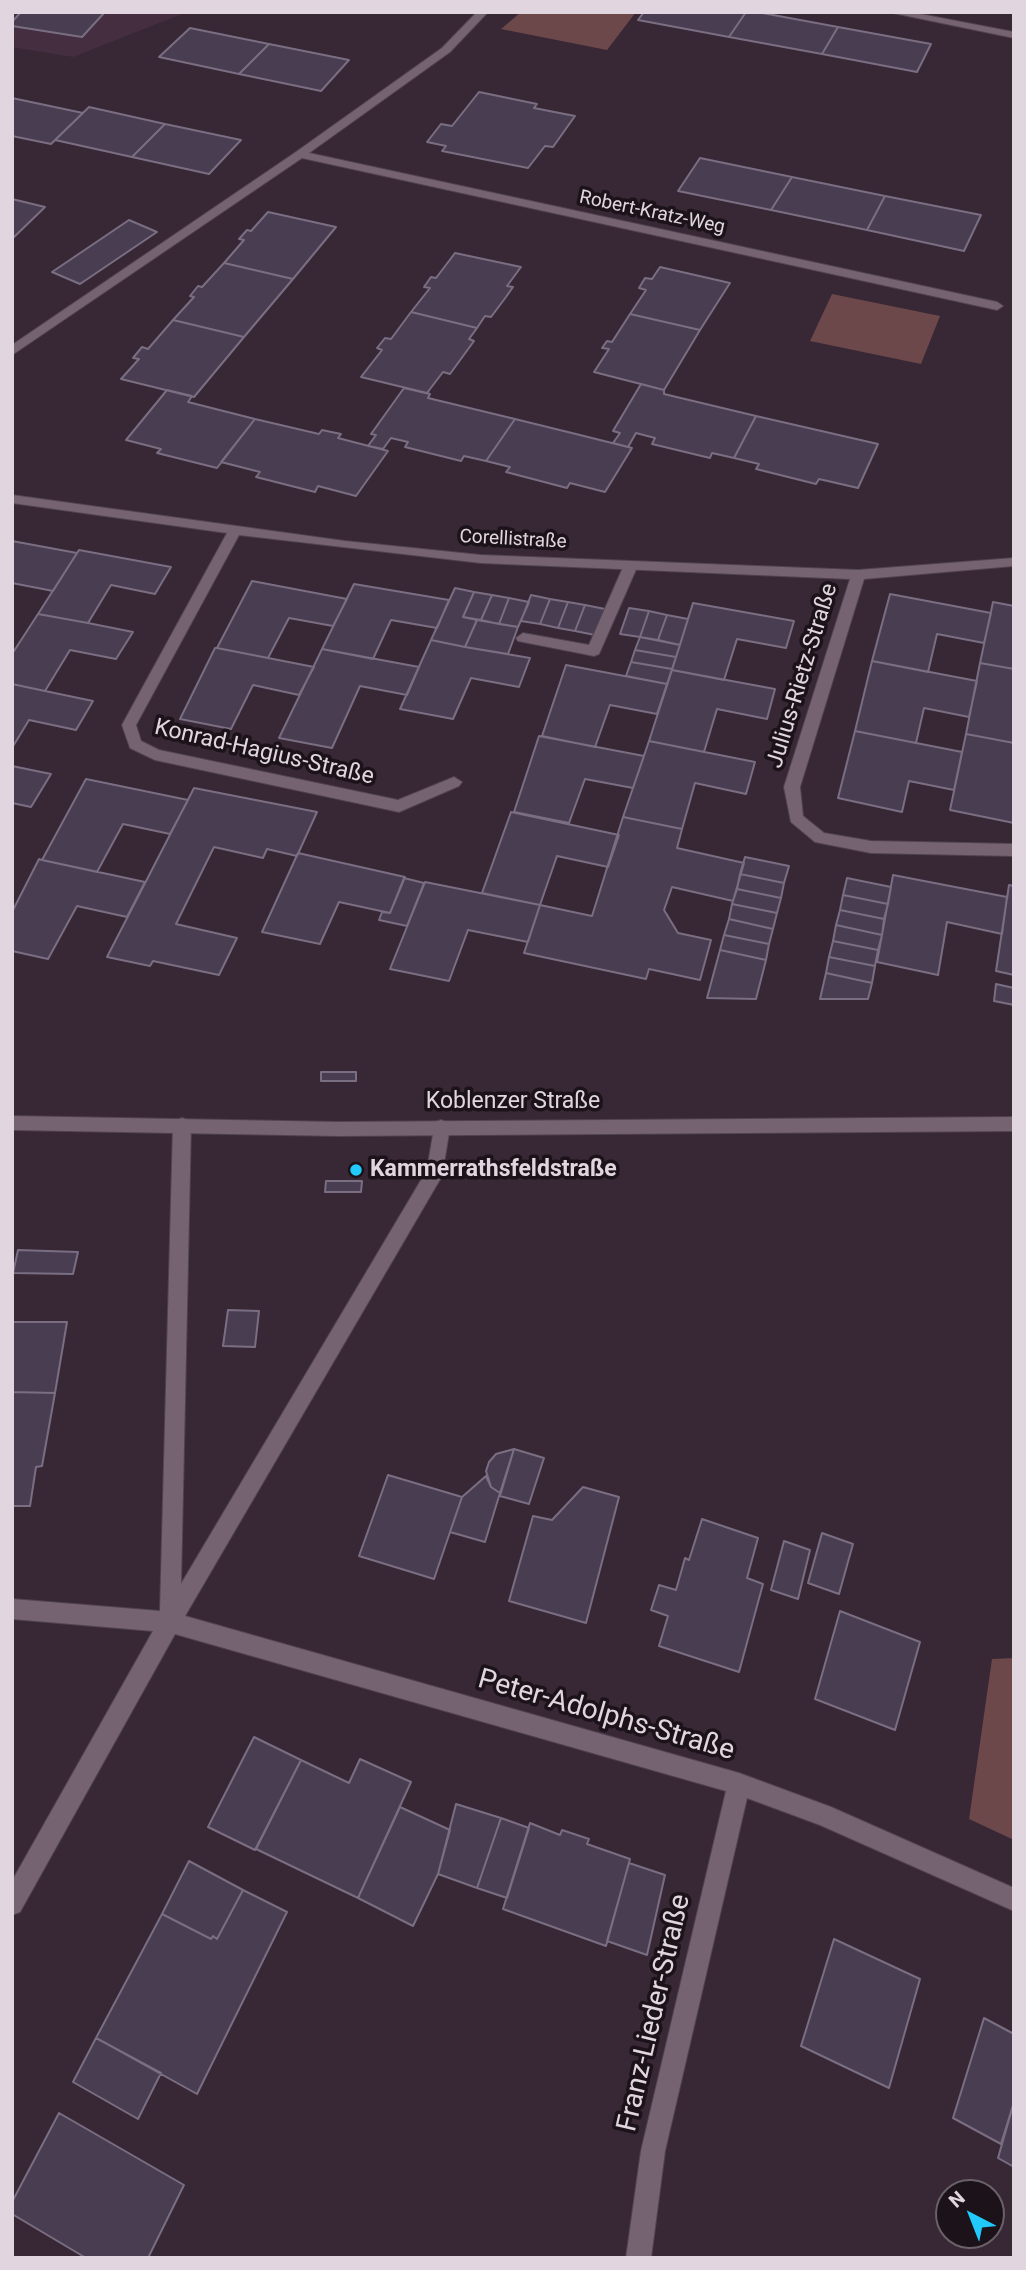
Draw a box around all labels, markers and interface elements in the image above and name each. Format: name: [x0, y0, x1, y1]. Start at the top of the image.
street label: Robert-Kratz-Weg: [577, 186, 727, 240]
street label: Corellistraße: [459, 526, 567, 554]
street label: Julius-Rietz-Straße: [762, 580, 844, 772]
street label: Konrad-Hagius-Straße: [152, 714, 376, 792]
street label: Koblenzer Straße: [426, 1088, 600, 1116]
place label: Kammerrathsfeldstraße: [370, 1156, 617, 1184]
marker: Kammerrathsfeldstraße: [348, 1162, 364, 1178]
street label: Peter-Adolphs-Straße: [474, 1663, 738, 1769]
street label: Franz-Lieder-Straße: [611, 1891, 699, 2135]
north arrow: [935, 2179, 1005, 2249]
text: N: [944, 2186, 970, 2213]

